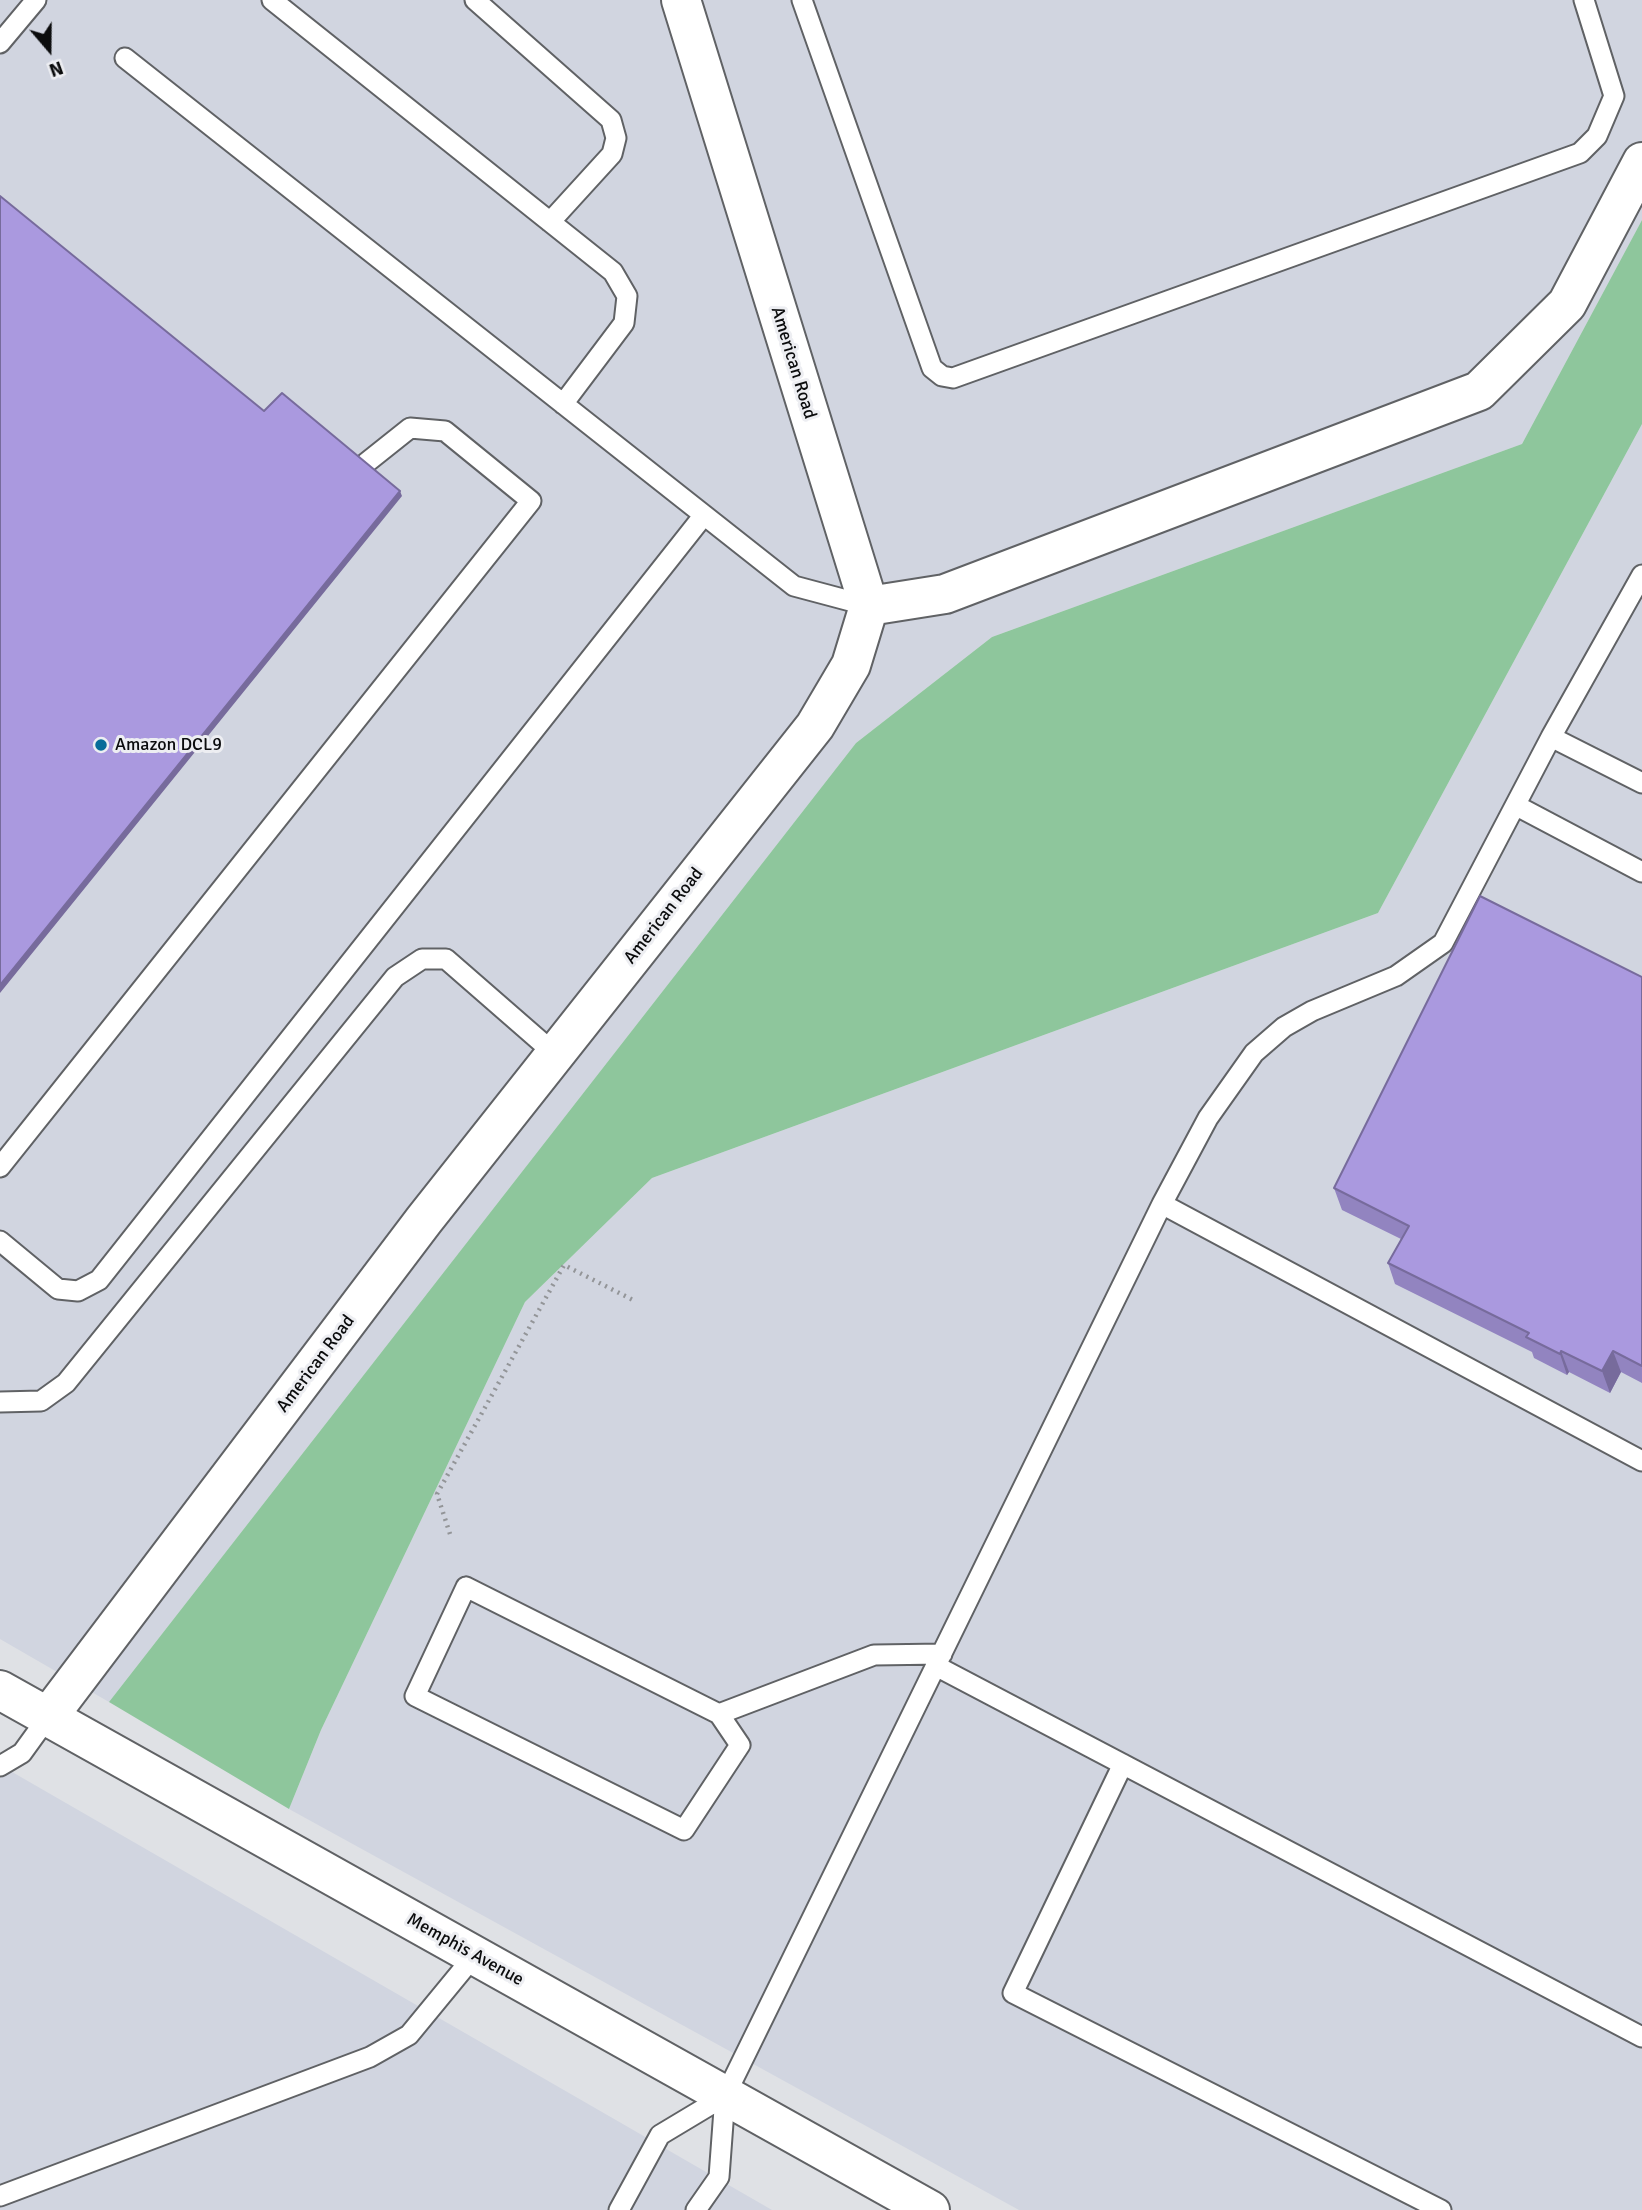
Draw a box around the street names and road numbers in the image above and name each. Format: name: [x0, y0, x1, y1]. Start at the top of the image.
street label: American Road: [766, 304, 820, 422]
street label: American Road: [620, 864, 708, 968]
street label: American Road: [272, 1311, 360, 1417]
street label: Memphis Avenue: [403, 1909, 527, 1991]

